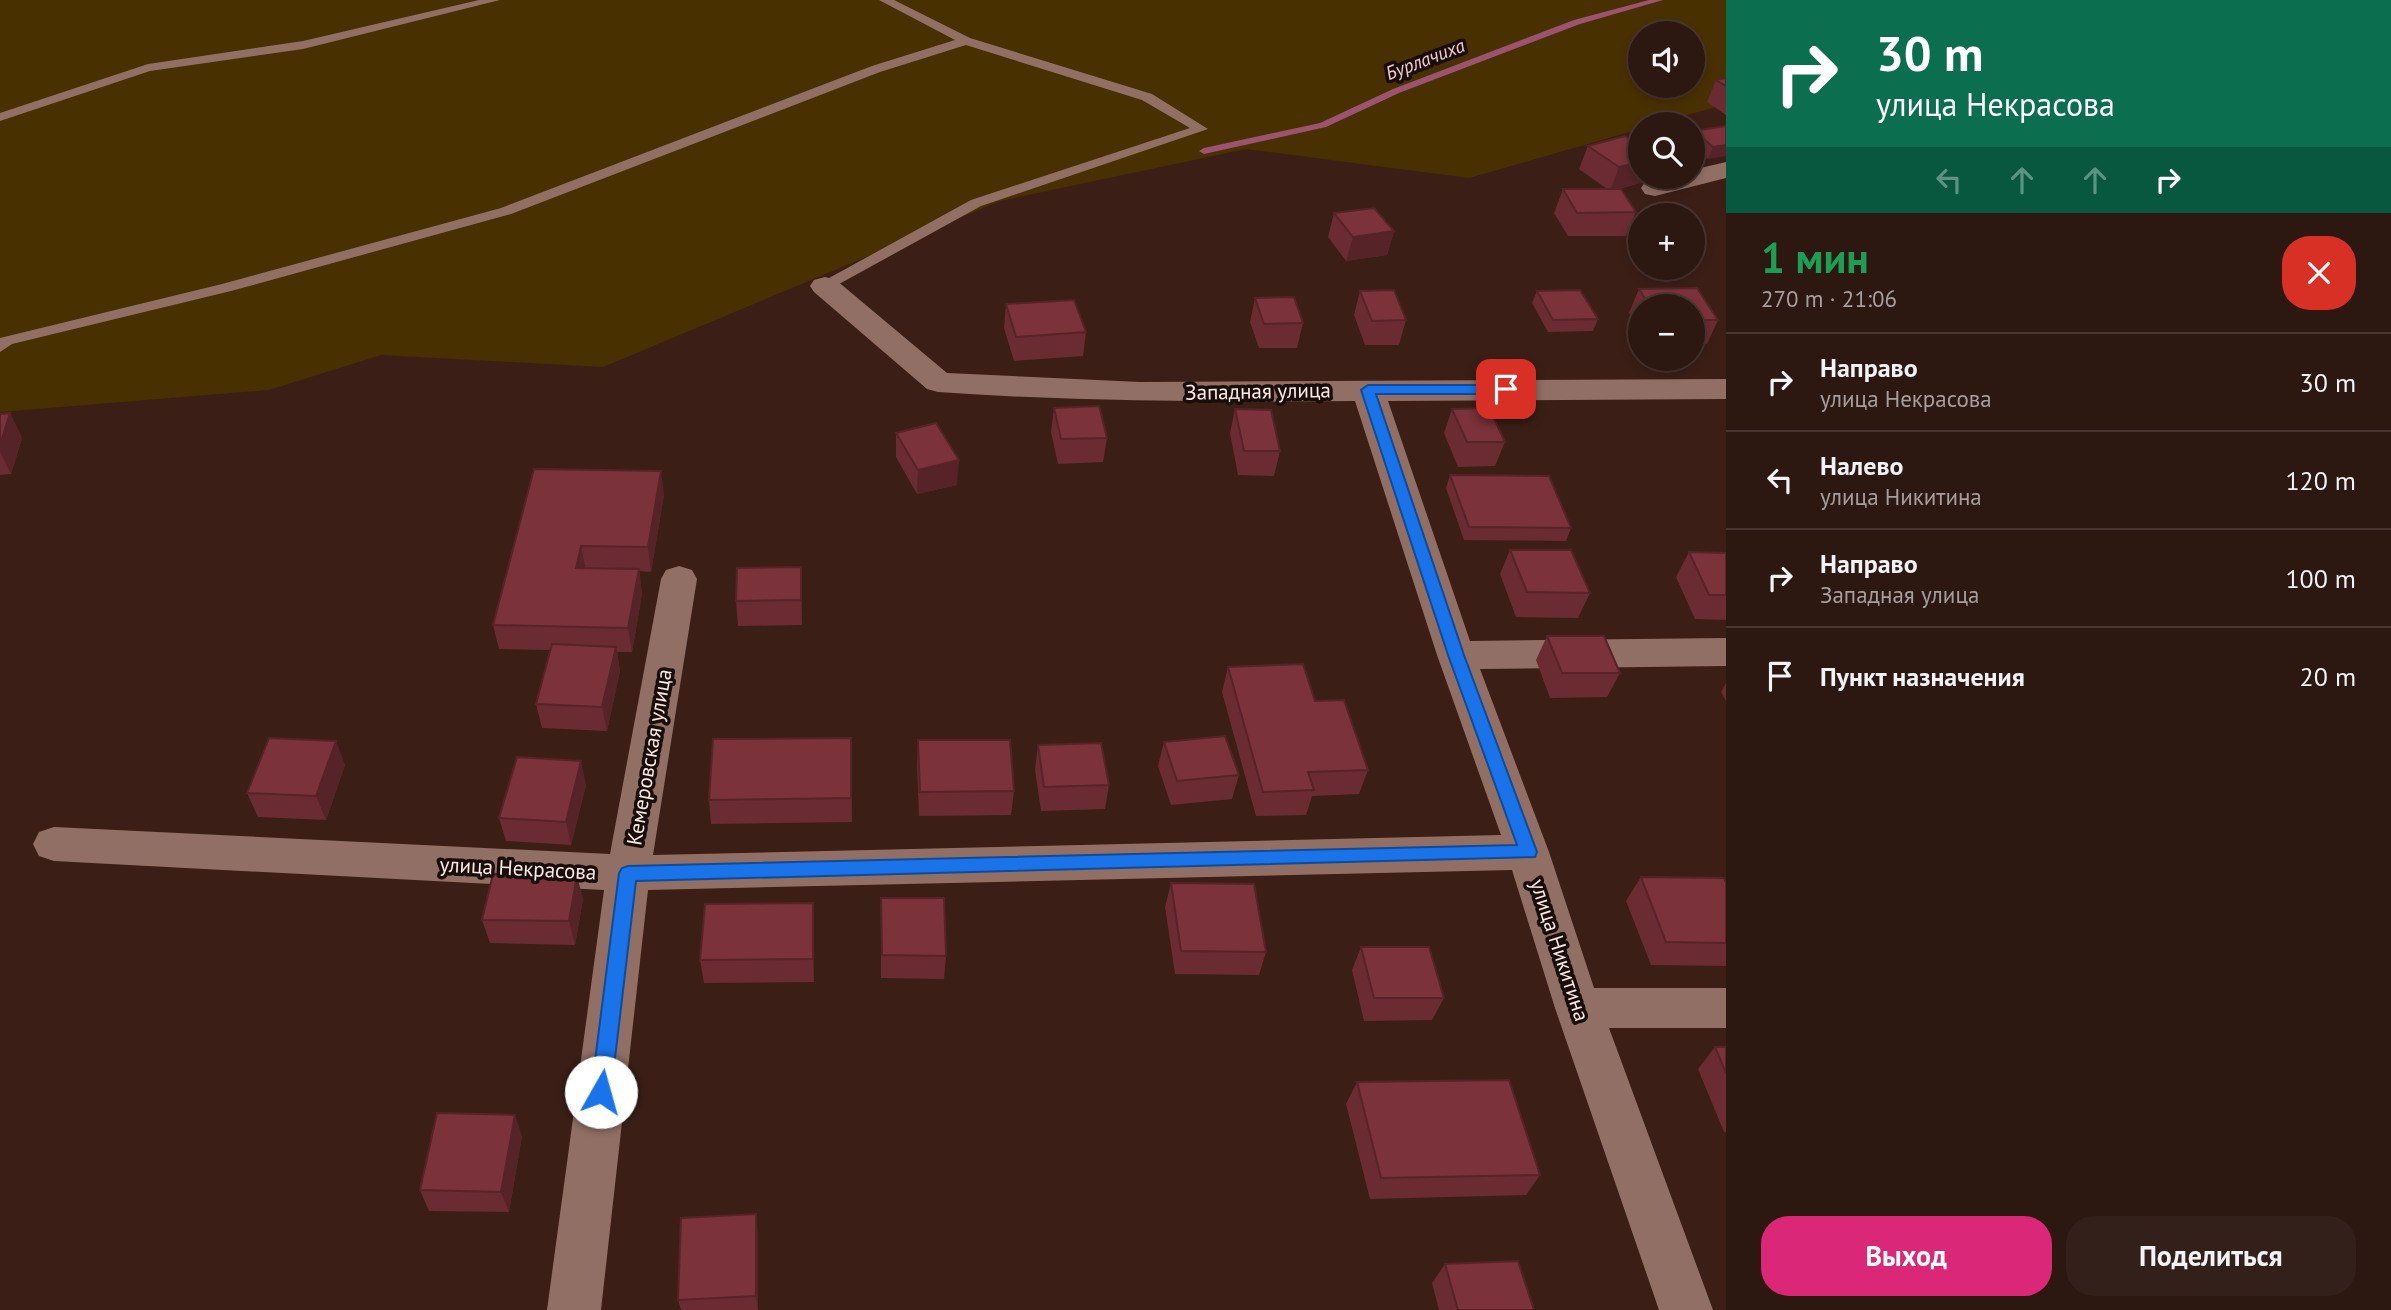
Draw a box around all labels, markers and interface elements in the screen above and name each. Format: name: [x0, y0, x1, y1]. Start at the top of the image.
map controls: [1628, 21, 1705, 371]
button: sound: [1628, 21, 1705, 98]
text: 30 m: [1876, 21, 1983, 85]
icon: right: [1761, 28, 1852, 119]
water label: Бурлачиха: [1382, 33, 1469, 85]
text: улица Некрасова: [1876, 83, 2115, 125]
button: search: [1628, 112, 1705, 189]
icon: left: [1930, 161, 1968, 199]
icon: ahead: [2003, 161, 2041, 199]
icon: ahead: [2076, 161, 2114, 199]
icon: right: [2149, 161, 2187, 199]
button: +: [1628, 203, 1705, 280]
text: 1 мин: [1761, 230, 1869, 285]
button: close: [2282, 236, 2356, 310]
text: 270 m · 21:06: [1761, 284, 1897, 313]
button: −: [1628, 294, 1705, 371]
text: Направо: [1820, 351, 1918, 384]
pin: [1476, 359, 1536, 419]
icon: right: [1761, 363, 1799, 401]
text: 30 m: [2300, 366, 2356, 399]
icon: arrive: [1487, 370, 1525, 408]
street label: Западная улица: [1185, 376, 1331, 406]
text: улица Некрасова: [1820, 384, 1992, 413]
text: Налево: [1820, 449, 1904, 482]
icon: left: [1761, 461, 1799, 499]
text: 120 m: [2285, 464, 2356, 497]
text: улица Никитина: [1820, 482, 1982, 511]
text: Направо: [1820, 547, 1918, 580]
icon: right: [1761, 559, 1799, 597]
text: 100 m: [2285, 562, 2356, 595]
text: Западная улица: [1820, 580, 1979, 609]
icon: arrive: [1761, 657, 1799, 695]
text: Пункт назначения: [1820, 660, 2025, 693]
text: 20 m: [2300, 660, 2356, 693]
street label: Кемеровская улица: [620, 667, 678, 847]
street label: улица Некрасова: [439, 850, 597, 886]
street label: улица Никитина: [1524, 876, 1596, 1024]
position arrow: [564, 1055, 638, 1129]
button: Выход: [1761, 1216, 2052, 1296]
button: Поделиться: [2066, 1216, 2356, 1296]

